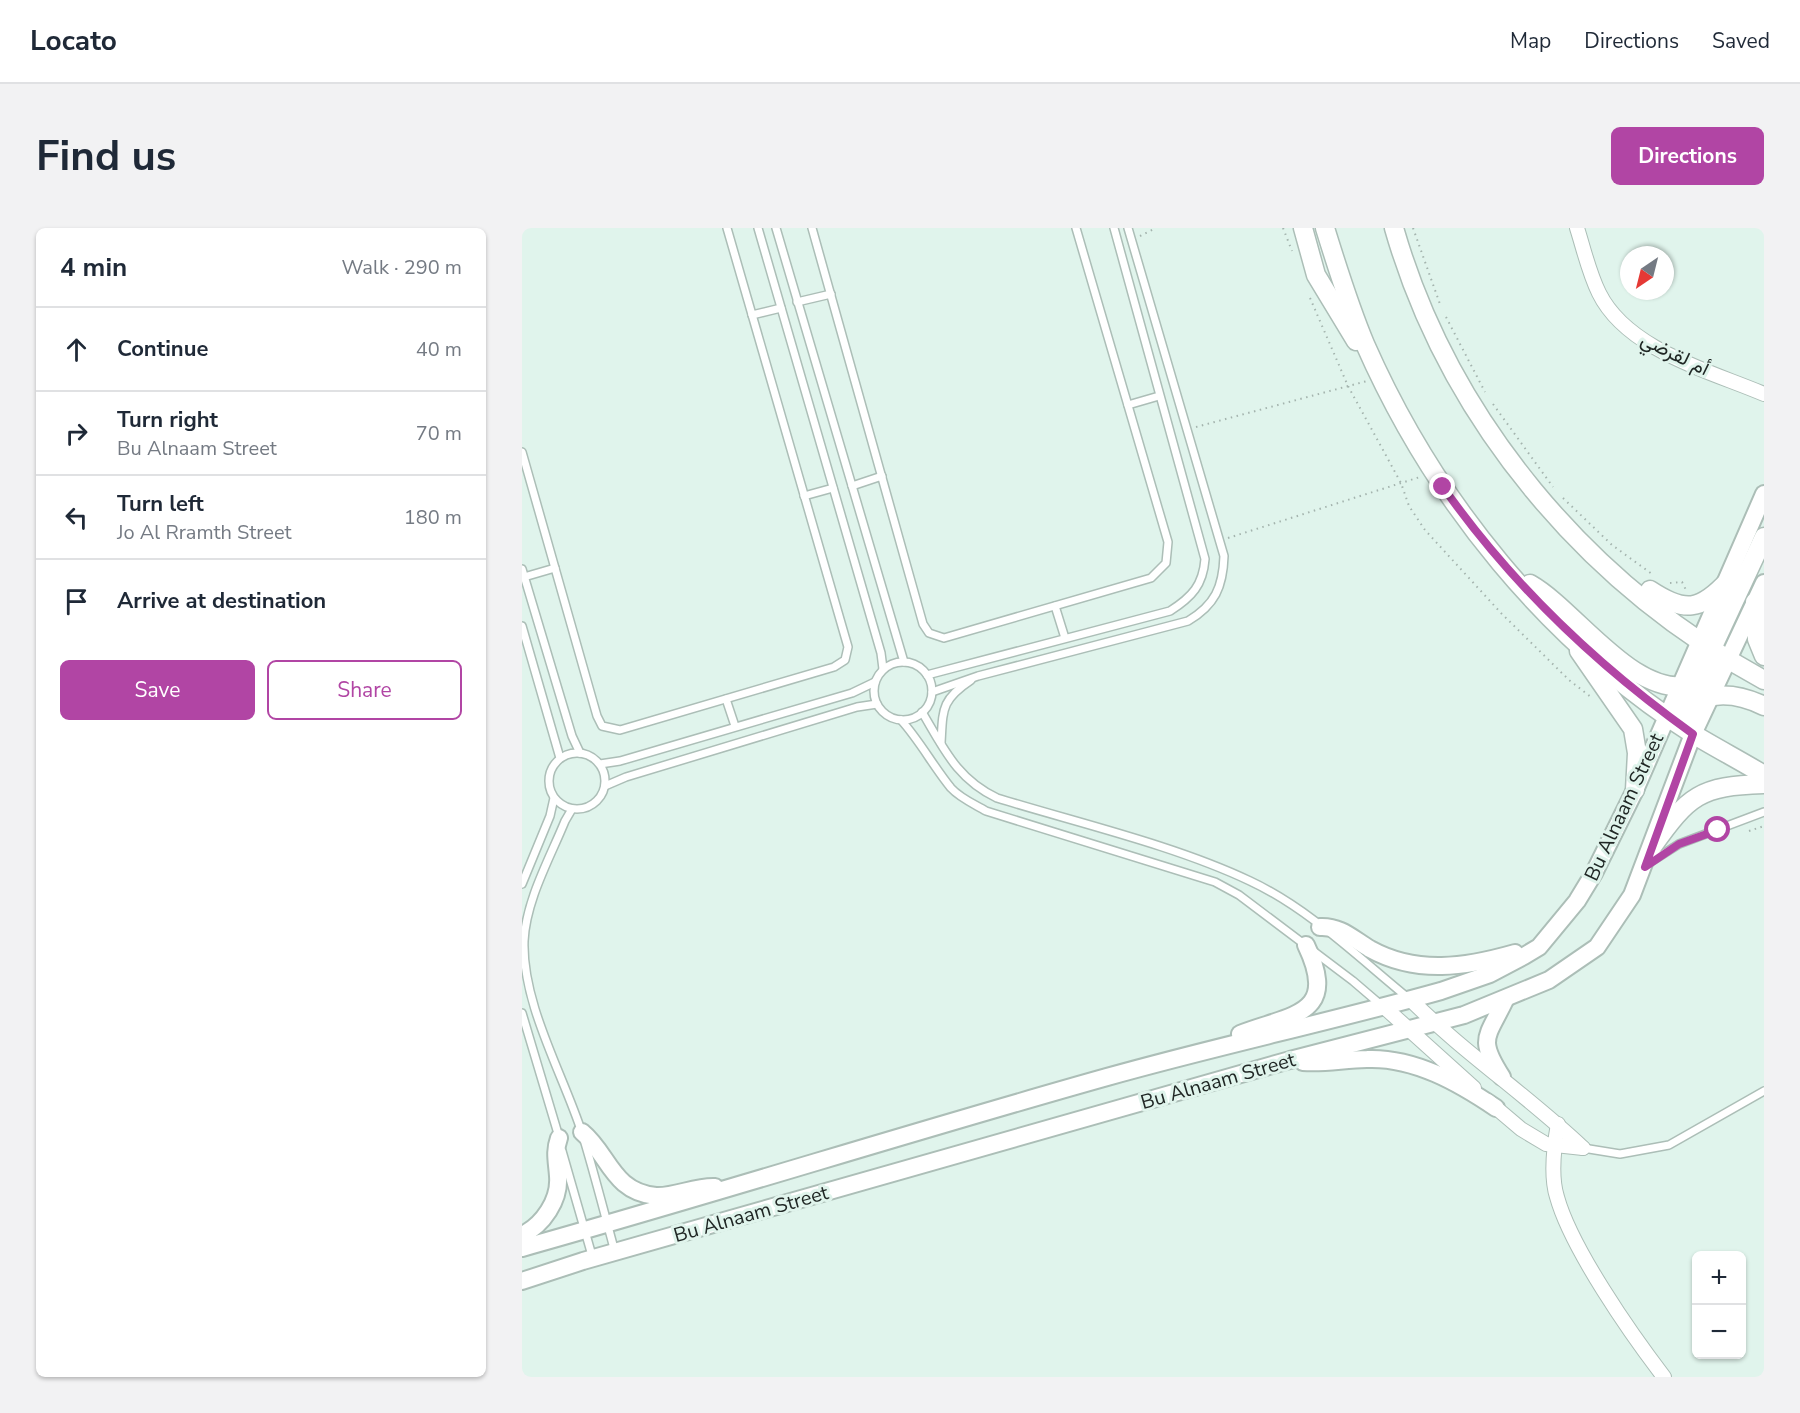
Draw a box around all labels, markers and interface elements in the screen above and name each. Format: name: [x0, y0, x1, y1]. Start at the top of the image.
text: Locato: [30, 22, 117, 60]
text: Map: [1510, 27, 1551, 55]
text: Directions: [1584, 27, 1679, 55]
text: Saved: [1712, 27, 1770, 55]
button: Directions: [1611, 127, 1764, 185]
text: Find us: [36, 128, 176, 185]
north arrow: [1620, 246, 1674, 300]
text: 4 min: [60, 250, 127, 285]
text: Walk · 290 m: [342, 254, 462, 281]
street label: أم لقرضي: [1635, 326, 1714, 385]
icon: ahead: [60, 333, 93, 366]
text: Continue: [117, 334, 208, 364]
text: 40 m: [416, 336, 462, 363]
text: Turn right: [117, 405, 218, 435]
icon: right: [60, 417, 93, 450]
text: 70 m: [416, 420, 462, 447]
text: Bu Alnaam Street: [117, 435, 277, 462]
route end: [1429, 473, 1455, 499]
text: Turn left: [117, 489, 204, 519]
icon: left: [60, 501, 93, 534]
text: 180 m: [404, 504, 462, 531]
text: Jo Al Rramth Street: [117, 519, 292, 546]
icon: arrive: [60, 585, 93, 618]
text: Arrive at destination: [117, 586, 326, 616]
button: Save: [60, 660, 255, 720]
button: Share: [267, 660, 462, 720]
street label: Bu Alnaam Street: [1578, 728, 1670, 885]
route start: [1704, 816, 1730, 842]
street label: Bu Alnaam Street: [1137, 1046, 1299, 1116]
street label: Bu Alnaam Street: [670, 1179, 832, 1249]
map controls: [1692, 1251, 1746, 1359]
button: +: [1692, 1251, 1746, 1305]
button: −: [1692, 1305, 1746, 1359]

